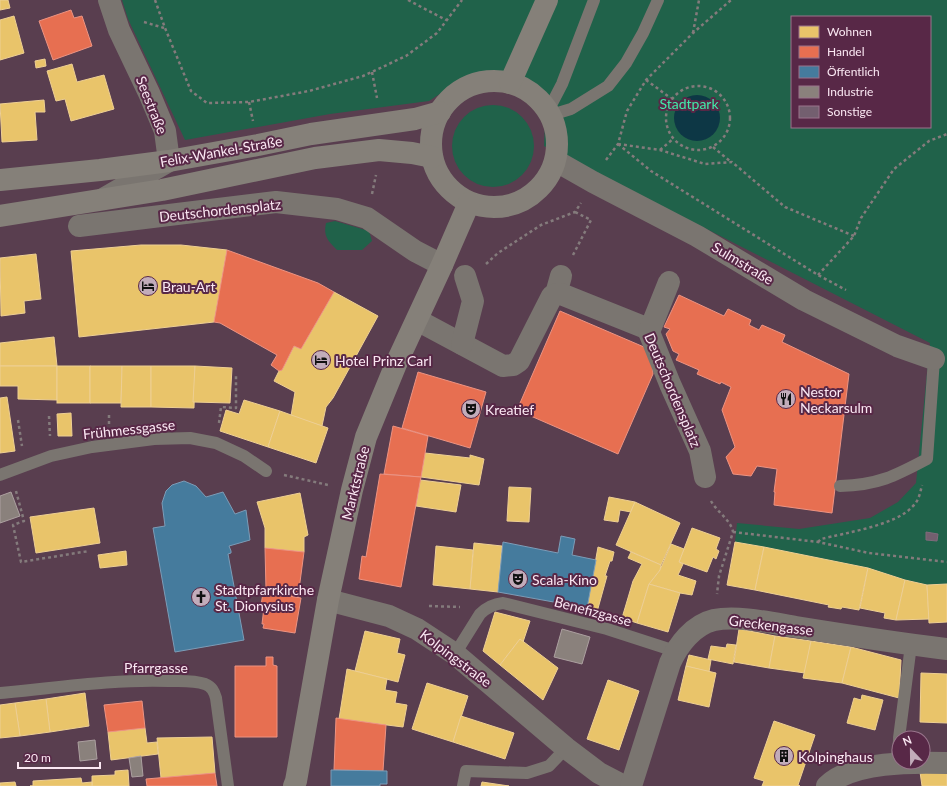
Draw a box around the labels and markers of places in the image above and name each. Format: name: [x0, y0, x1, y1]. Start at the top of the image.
hotel icon: Brau-Art: [137, 275, 159, 297]
place label: Brau-Art: [162, 278, 215, 295]
hotel icon: Hotel Prinz Carl: [310, 349, 332, 371]
place label: Hotel Prinz Carl: [335, 352, 432, 369]
place label: Nestor Neckarsulm: [800, 383, 872, 416]
restaurant icon: Nestor Neckarsulm: [775, 388, 797, 410]
theatre icon: Kreatief: [460, 398, 482, 420]
place label: Kreatief: [485, 401, 534, 418]
theatre icon: Scala-Kino: [507, 568, 529, 590]
place label: Scala-Kino: [532, 571, 597, 588]
place label: Stadtpfarrkirche St. Dionysius: [215, 581, 314, 614]
church icon: Stadtpfarrkirche St. Dionysius: [190, 586, 212, 608]
building icon: Kolpinghaus: [773, 745, 795, 767]
place label: Kolpinghaus: [798, 748, 873, 765]

